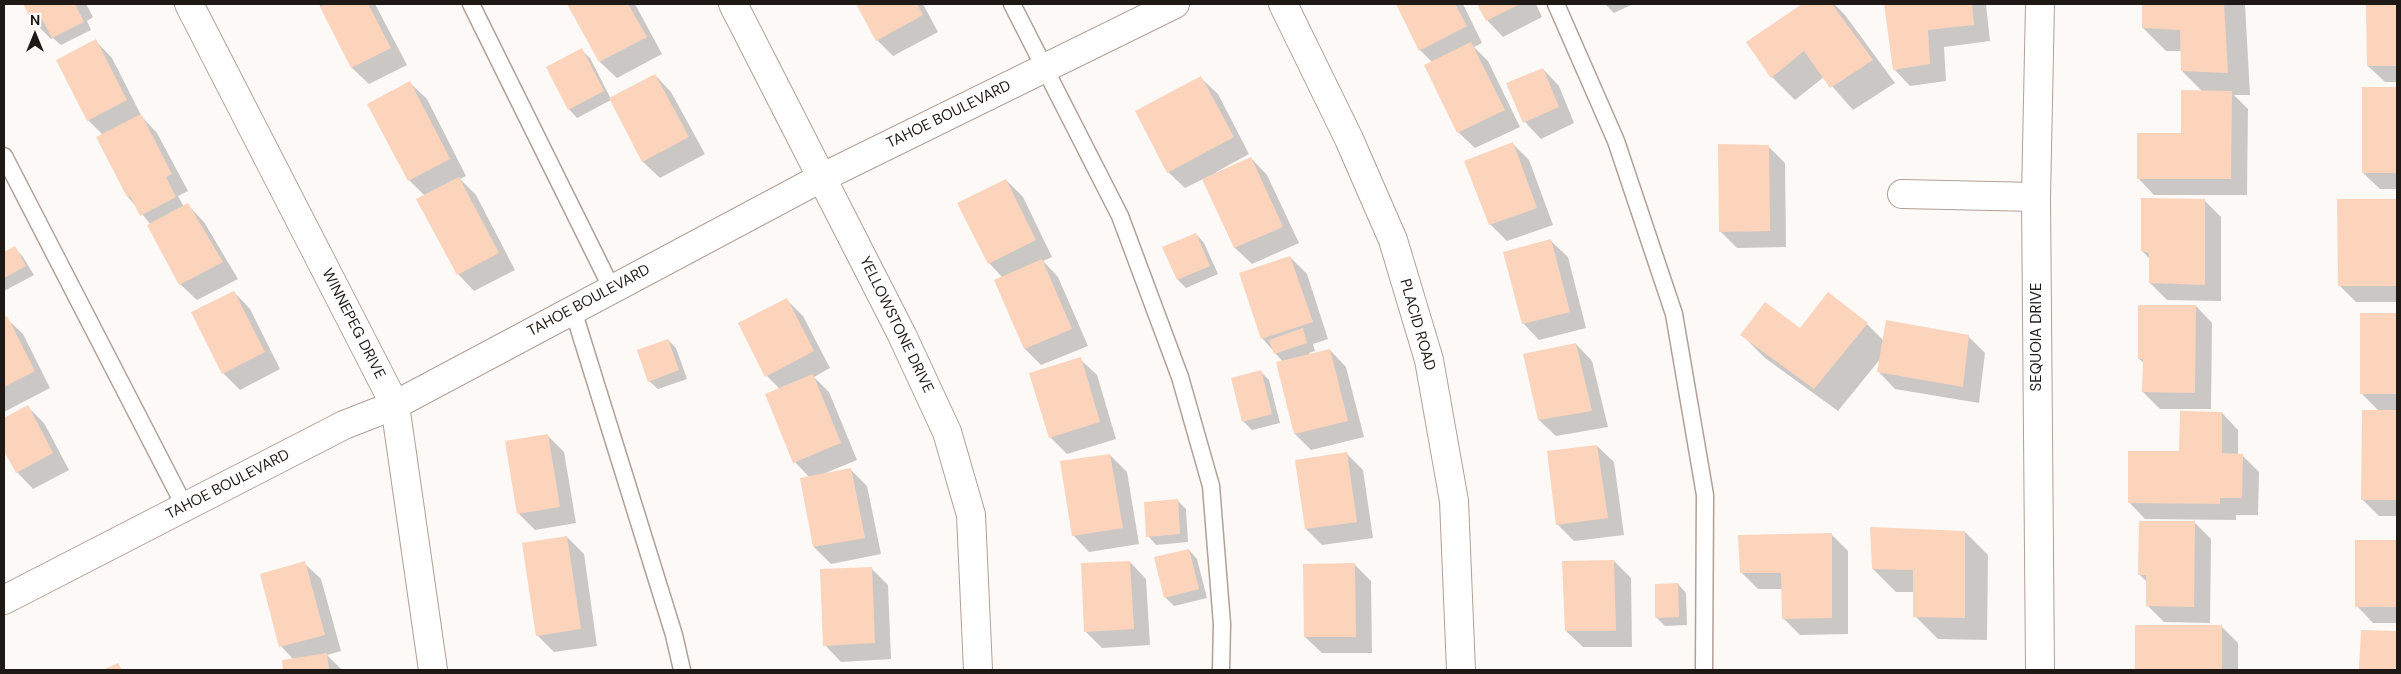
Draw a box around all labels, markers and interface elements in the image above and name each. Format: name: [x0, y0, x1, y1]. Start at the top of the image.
north arrow: [10, 10, 60, 60]
text: N: [30, 11, 40, 29]
street label: TAHOE BOULEVARD: [884, 77, 1014, 153]
street label: YELLOWSTONE DRIVE: [855, 254, 937, 396]
street label: TAHOE BOULEVARD: [525, 261, 653, 341]
street label: WINNEPEG DRIVE: [318, 266, 388, 382]
street label: PLACID ROAD: [1395, 277, 1439, 373]
street label: SEQUOIA DRIVE: [2028, 283, 2046, 391]
street label: TAHOE BOULEVARD: [163, 446, 293, 524]

